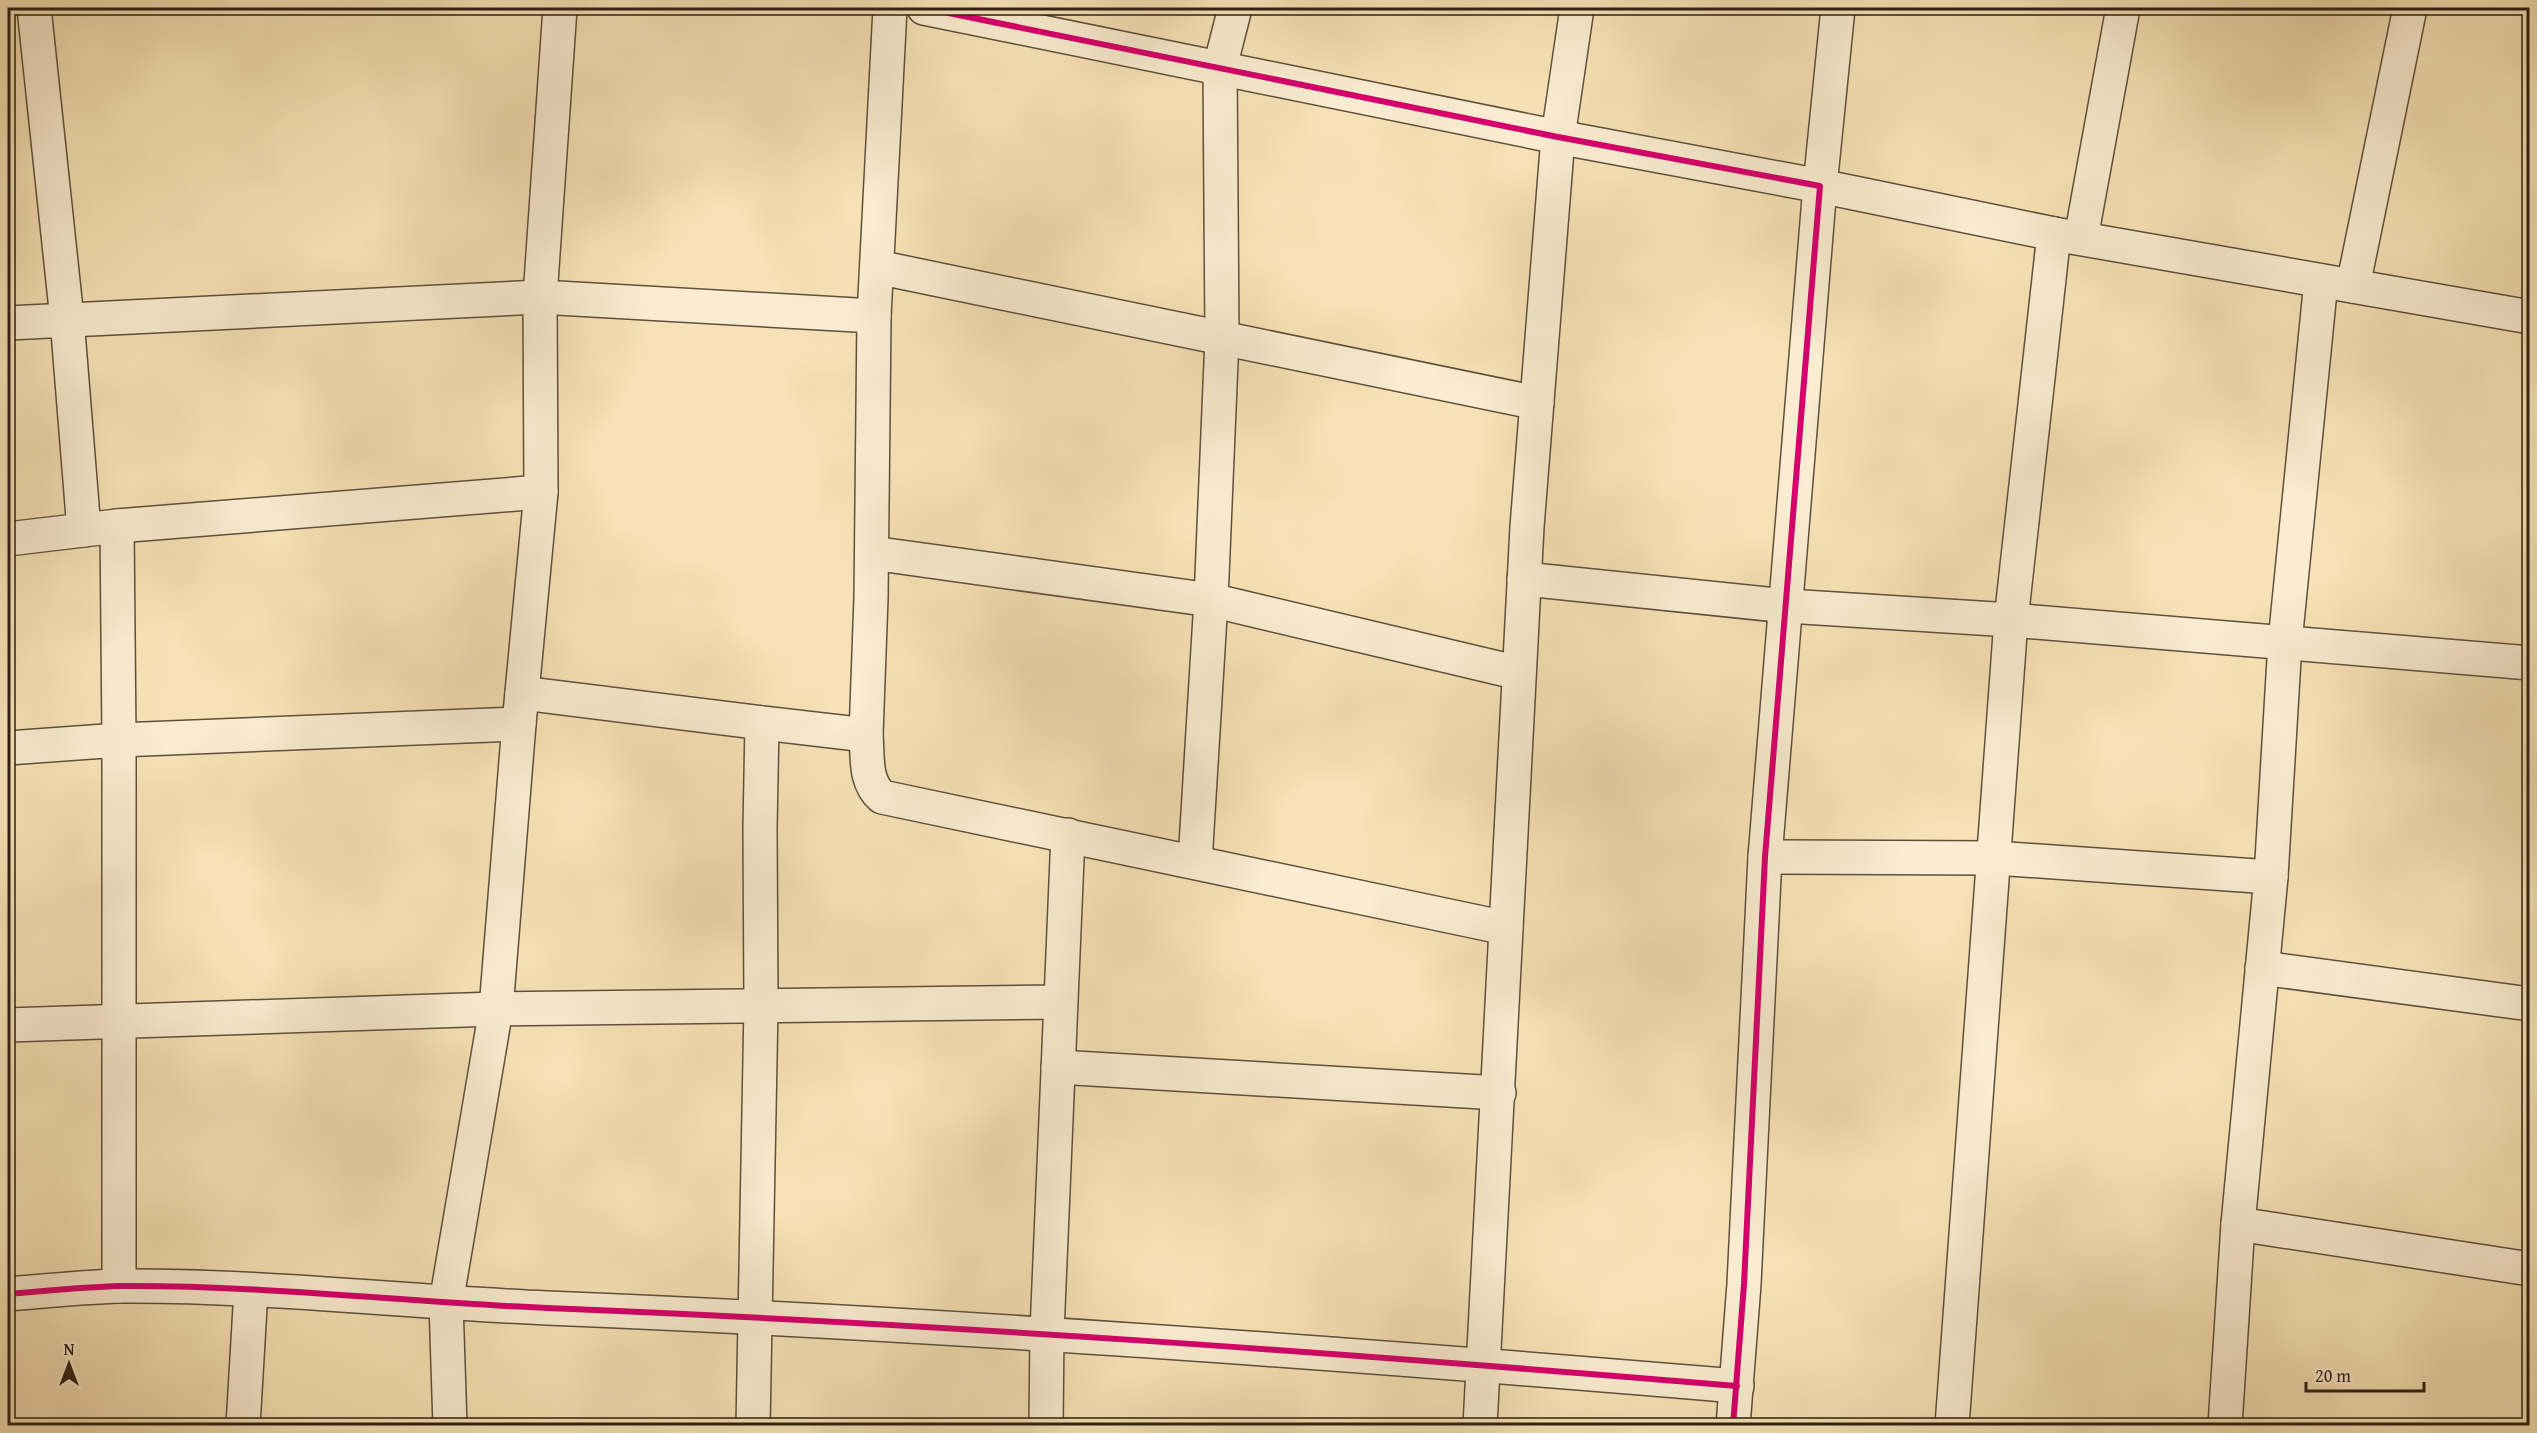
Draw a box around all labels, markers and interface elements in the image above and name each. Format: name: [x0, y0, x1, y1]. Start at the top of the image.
north arrow: [39, 1334, 99, 1394]
text: N: [64, 1337, 75, 1361]
scale bar: [2306, 1355, 2424, 1393]
text: 20 m: [2315, 1362, 2351, 1389]

